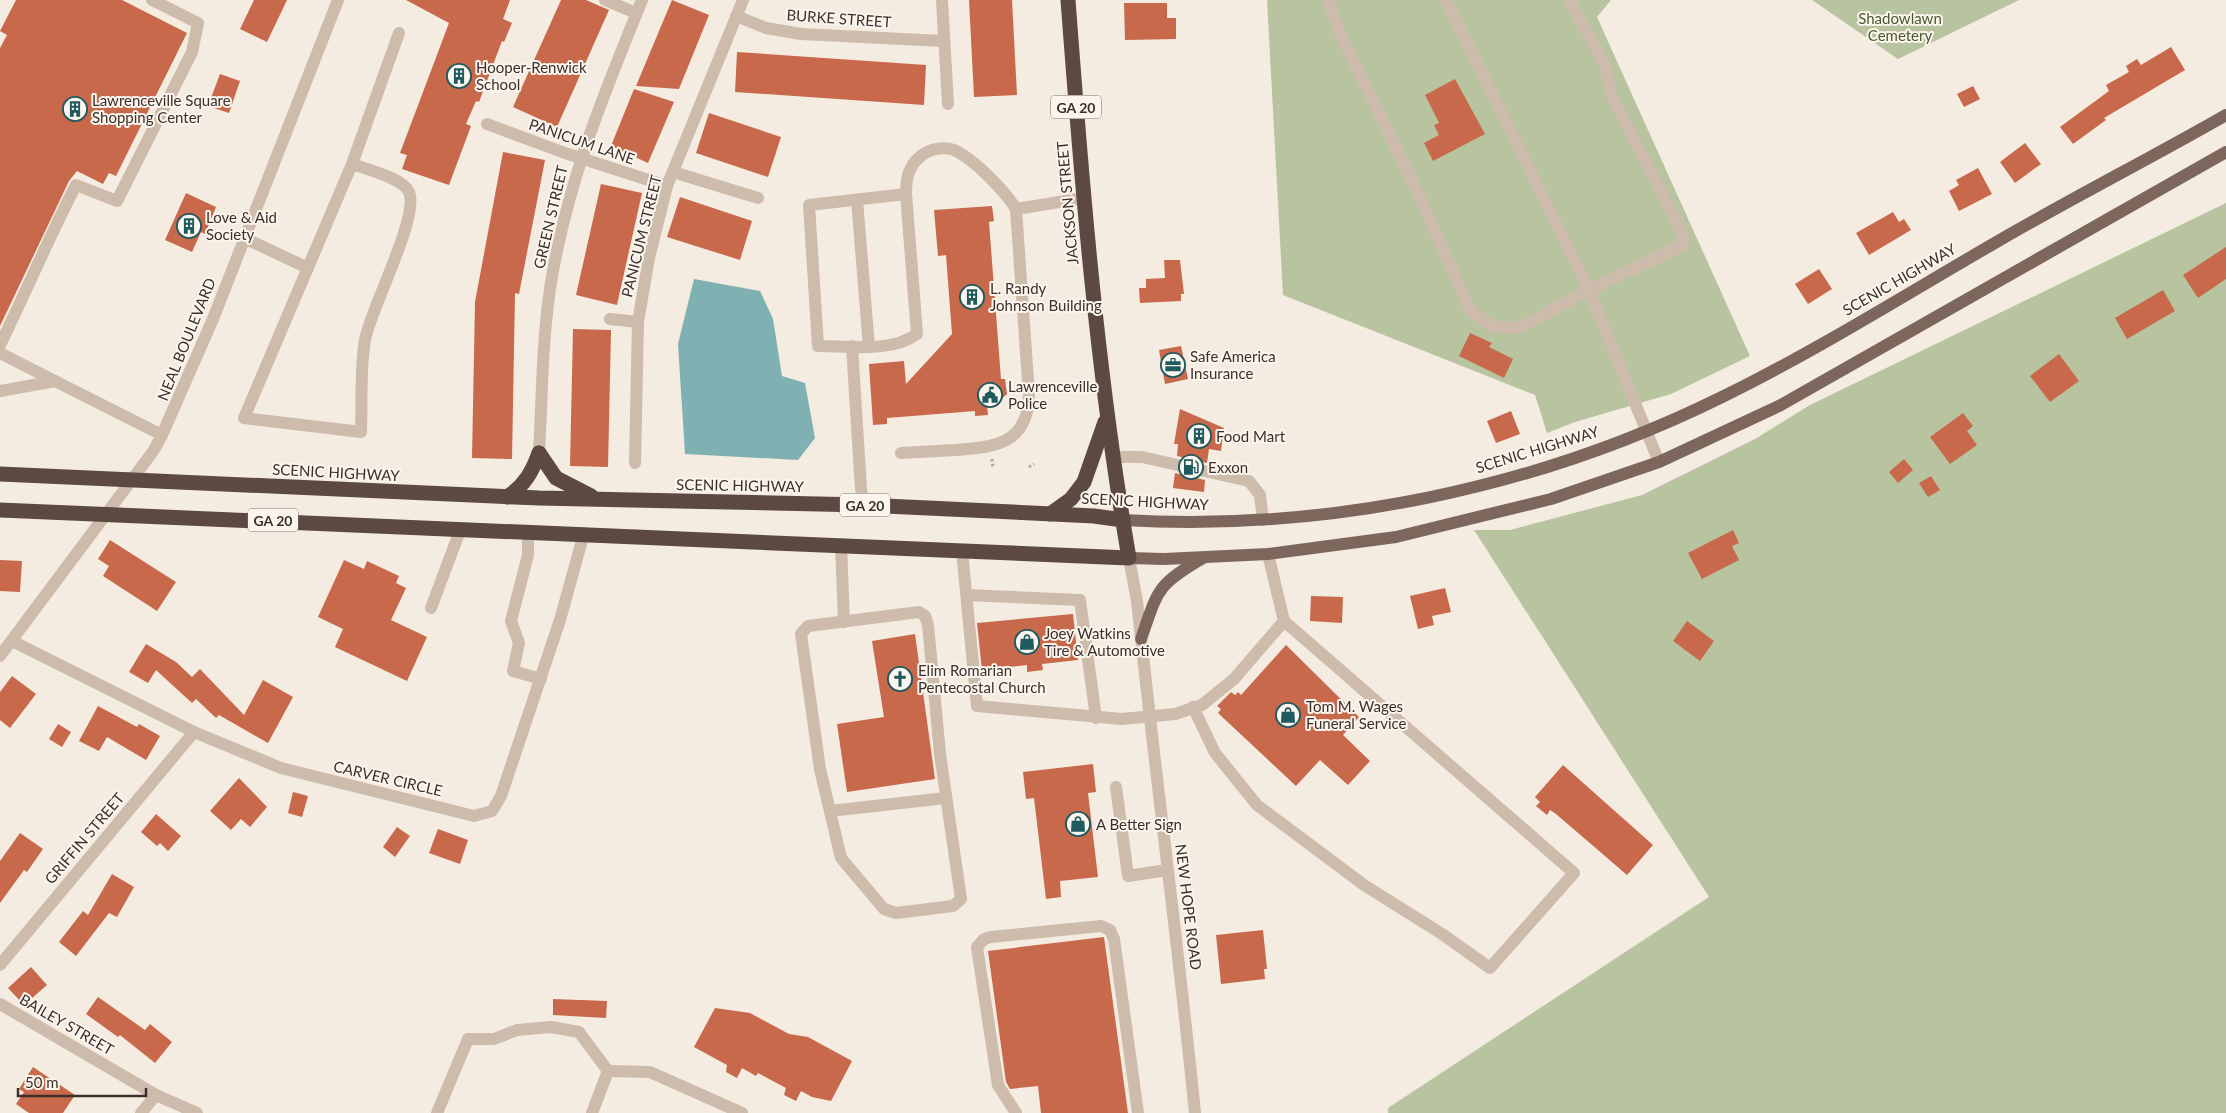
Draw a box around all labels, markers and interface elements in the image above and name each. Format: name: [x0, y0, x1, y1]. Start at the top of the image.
street label: BURKE STREET: [786, 5, 892, 31]
park label: Shadowlawn Cemetery: [1858, 9, 1942, 44]
place label: Hooper-Renwick School: [476, 58, 587, 93]
building icon: Hooper-Renwick School: [446, 63, 472, 89]
place label: Lawrenceville Square Shopping Center: [92, 91, 231, 126]
road number: GA 20: [1051, 95, 1101, 118]
building icon: Lawrenceville Square Shopping Center: [62, 96, 88, 122]
street label: PANICUM LANE: [527, 114, 637, 168]
street label: JACKSON STREET: [1053, 140, 1081, 266]
street label: GREEN STREET: [529, 163, 571, 270]
street label: PANICUM STREET: [617, 173, 665, 299]
place label: Love & Aid Society: [206, 208, 277, 243]
building icon: Love & Aid Society: [176, 213, 202, 239]
street label: SCENIC HIGHWAY: [1839, 239, 1959, 319]
street label: NEAL BOULEVARD: [153, 275, 219, 403]
place label: L. Randy Johnson Building: [990, 279, 1102, 314]
building icon: L. Randy Johnson Building: [959, 284, 985, 310]
place label: Safe America Insurance: [1190, 347, 1276, 382]
office icon: Safe America Insurance: [1160, 352, 1186, 378]
place label: Lawrenceville Police: [1008, 377, 1098, 412]
public building icon: Lawrenceville Police: [977, 382, 1003, 408]
street label: SCENIC HIGHWAY: [1473, 422, 1601, 476]
building icon: Food Mart: [1186, 423, 1212, 449]
place label: Food Mart: [1216, 427, 1286, 445]
fuel station icon: Exxon: [1178, 454, 1204, 480]
place label: Exxon: [1208, 458, 1248, 476]
street label: SCENIC HIGHWAY: [272, 460, 401, 484]
street label: SCENIC HIGHWAY: [676, 475, 805, 495]
street label: SCENIC HIGHWAY: [1081, 489, 1210, 513]
road number: GA 20: [840, 494, 890, 516]
road number: GA 20: [248, 508, 298, 532]
place label: Joey Watkins Tire & Automotive: [1044, 624, 1165, 659]
shop icon: Joey Watkins Tire & Automotive: [1014, 629, 1040, 655]
place label: Elim Romarian Pentecostal Church: [918, 661, 1046, 696]
church icon: Elim Romarian Pentecostal Church: [887, 666, 913, 692]
place label: Tom M. Wages Funeral Service: [1306, 697, 1407, 732]
shop icon: Tom M. Wages Funeral Service: [1275, 702, 1301, 728]
street label: CARVER CIRCLE: [332, 757, 444, 799]
street label: GRIFFIN STREET: [41, 789, 127, 887]
shop icon: A Better Sign: [1065, 811, 1091, 837]
place label: A Better Sign: [1096, 815, 1182, 833]
street label: NEW HOPE ROAD: [1172, 843, 1206, 971]
street label: BAILEY STREET: [17, 990, 117, 1058]
scale bar: [18, 1066, 145, 1098]
text: 50 m: [25, 1073, 59, 1091]

